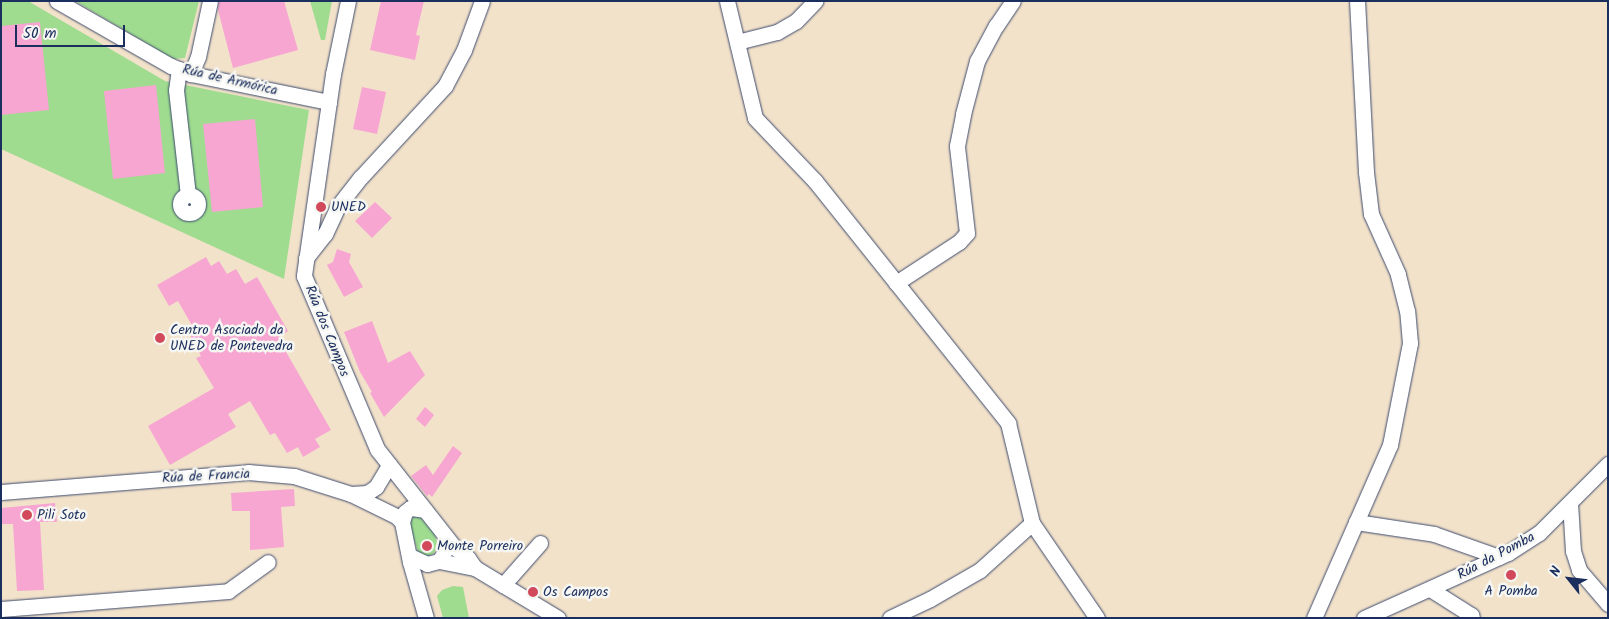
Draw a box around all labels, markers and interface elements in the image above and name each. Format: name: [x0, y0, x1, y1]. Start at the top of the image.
scale bar: [18, 15, 128, 47]
text: 50 m: [23, 22, 57, 46]
street label: Rúa de Armórica: [181, 61, 279, 99]
place label: UNED: [331, 199, 366, 215]
marker: UNED: [315, 201, 327, 213]
street label: Rúa dos Campos: [301, 283, 353, 379]
place label: Centro Asociado da UNED de Pontevedra: [170, 322, 293, 354]
marker: Centro Asociado da UNED de Pontevedra: [154, 332, 166, 344]
street label: Rúa de Francia: [162, 465, 250, 487]
place label: Pili Soto: [37, 507, 86, 523]
marker: Pili Soto: [21, 509, 33, 521]
street label: Rúa da Pomba: [1454, 529, 1538, 583]
place label: Monte Porreiro: [437, 538, 523, 554]
marker: Monte Porreiro: [421, 540, 433, 552]
north arrow: [1544, 554, 1594, 604]
text: N: [1544, 563, 1568, 581]
marker: A Pomba: [1505, 569, 1517, 581]
place label: A Pomba: [1484, 583, 1538, 599]
place label: Os Campos: [543, 584, 608, 600]
marker: Os Campos: [527, 586, 539, 598]

